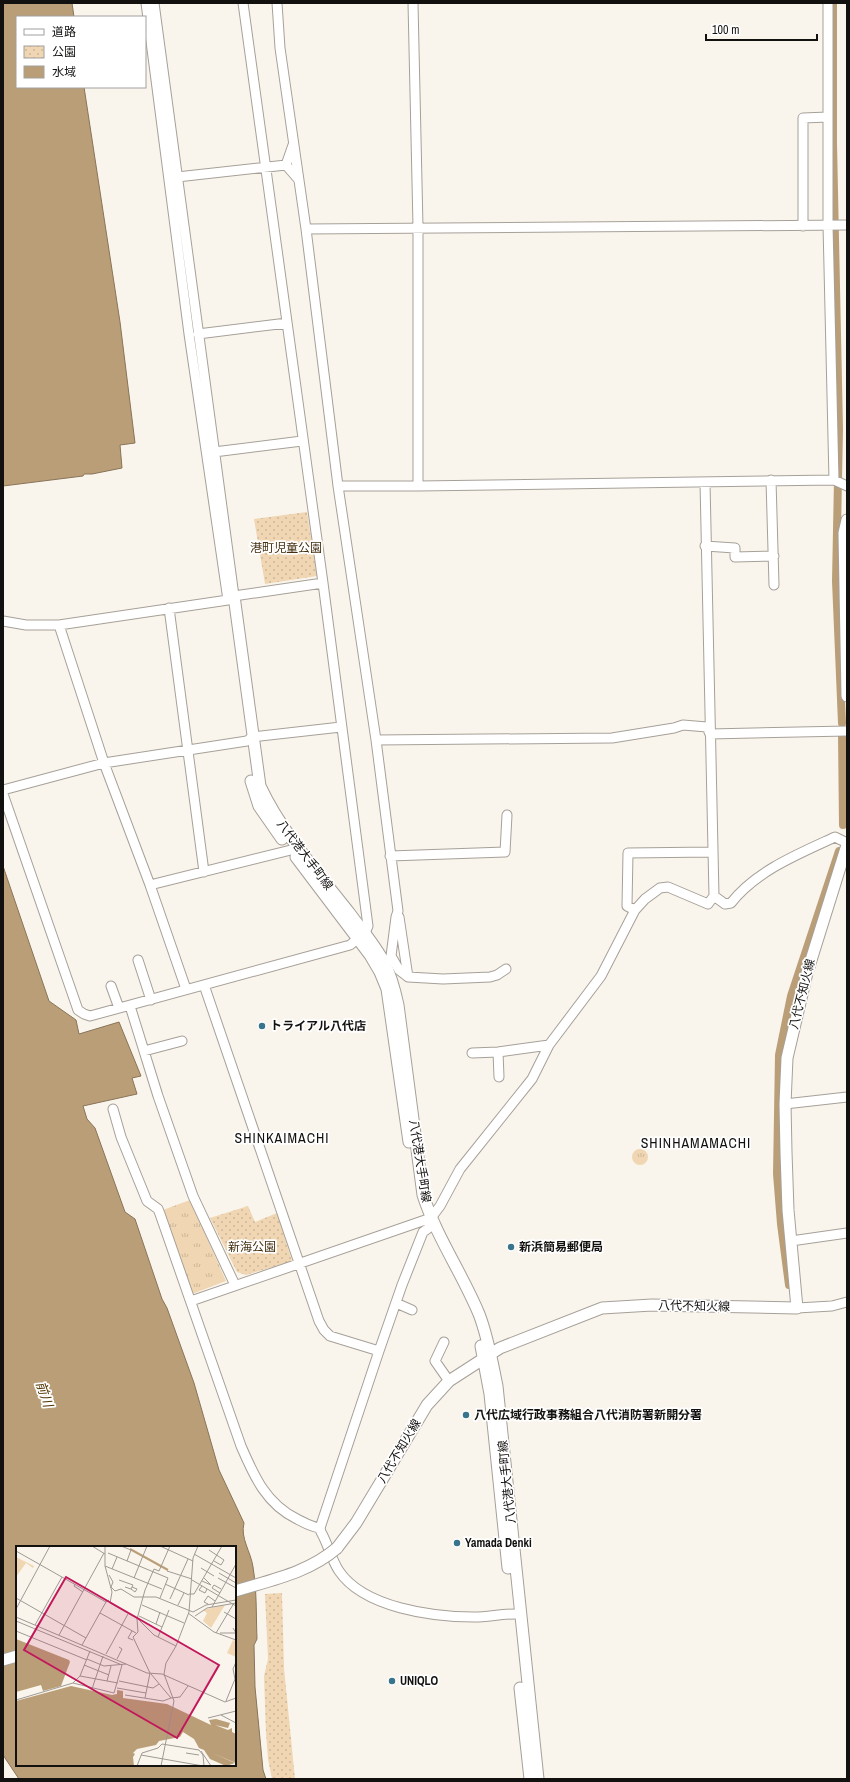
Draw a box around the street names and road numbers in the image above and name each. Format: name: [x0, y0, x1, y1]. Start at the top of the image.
street label: 八代港大手町線: [273, 817, 337, 893]
street label: 八代不知火線: [786, 957, 818, 1031]
street label: 八代港大手町線: [406, 1118, 434, 1204]
street label: 八代不知火線: [658, 1297, 730, 1315]
street label: 八代不知火線: [374, 1416, 424, 1486]
street label: 八代港大手町線: [495, 1439, 519, 1525]

